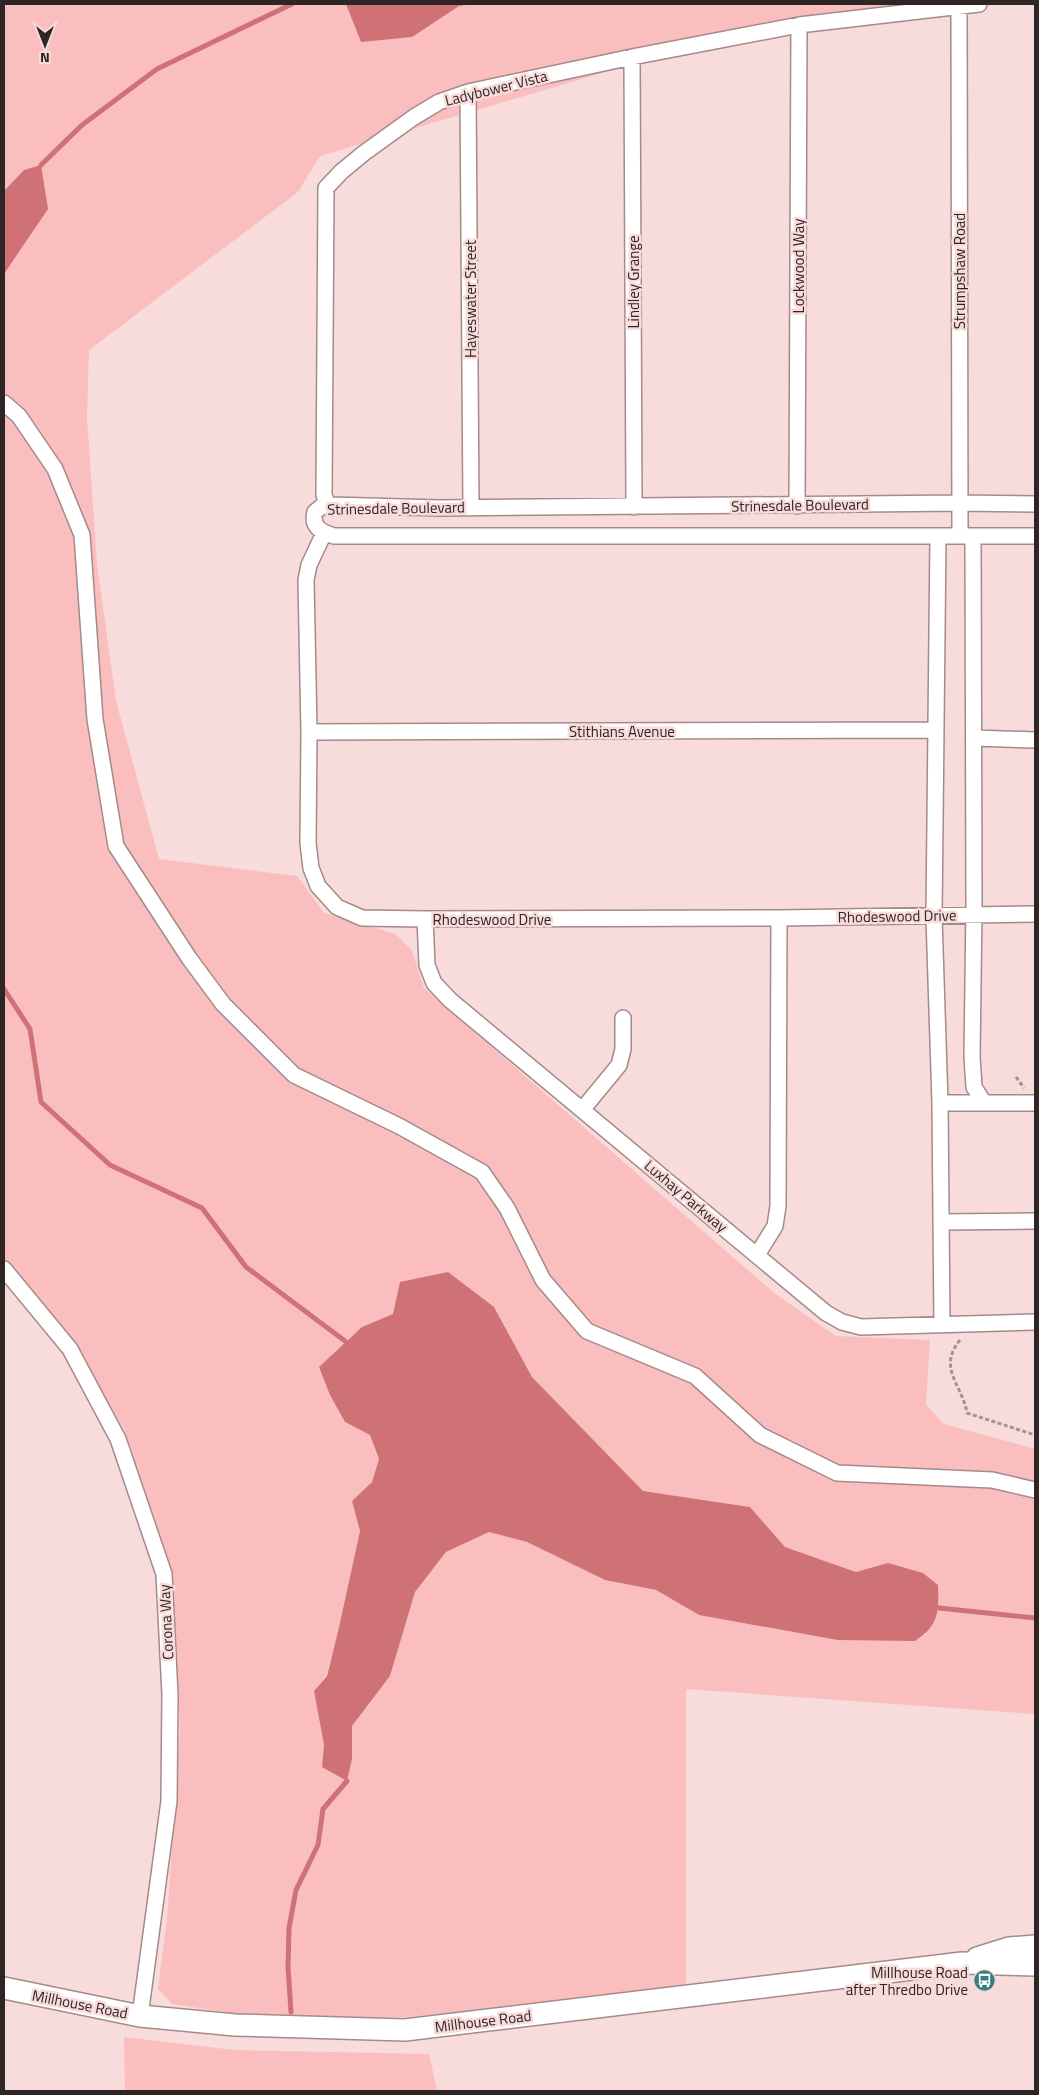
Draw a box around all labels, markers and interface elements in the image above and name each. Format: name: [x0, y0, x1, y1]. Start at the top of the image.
north arrow: [20, 20, 70, 70]
text: N: [40, 48, 50, 69]
street label: Ladybower Vista: [442, 64, 550, 112]
street label: Strumpshaw Road: [948, 213, 971, 329]
street label: Lockwood Way: [787, 219, 810, 313]
street label: Lindley Grange: [622, 235, 645, 329]
street label: Hayeswater Street: [459, 239, 482, 358]
street label: Strinesdale Boulevard: [731, 492, 869, 518]
street label: Strinesdale Boulevard: [327, 495, 465, 521]
street label: Stithians Avenue: [569, 720, 675, 743]
street label: Rhodeswood Drive: [837, 903, 957, 929]
street label: Rhodeswood Drive: [433, 908, 551, 931]
street label: Luxhay Parkway: [639, 1154, 733, 1238]
street label: Corona Way: [153, 1584, 179, 1660]
place label: Millhouse Road after Thredbo Drive: [846, 1961, 968, 2001]
bus stop icon: Millhouse Road after Thredbo Drive: [972, 1969, 996, 1993]
street label: Millhouse Road: [30, 1983, 130, 2025]
street label: Millhouse Road: [433, 2004, 533, 2038]

